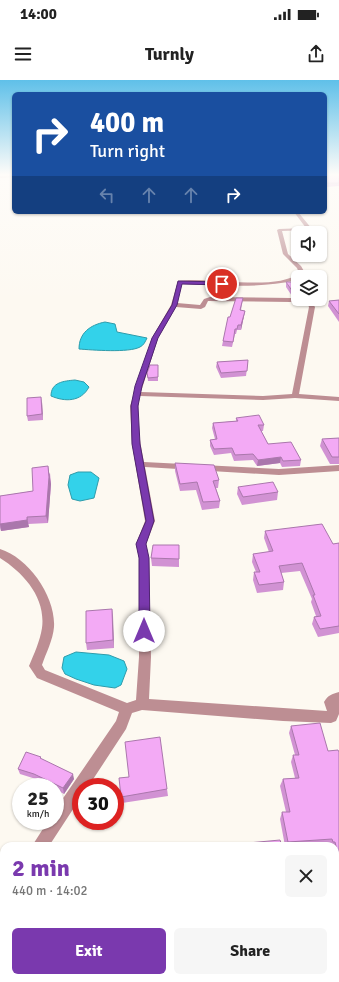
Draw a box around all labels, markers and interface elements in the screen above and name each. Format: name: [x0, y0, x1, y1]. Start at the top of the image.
text: 14:00: [20, 5, 57, 23]
icon: menu: [12, 43, 34, 65]
text: Turnly: [145, 43, 194, 65]
icon: share: [305, 43, 327, 65]
text: 400 m: [90, 106, 164, 140]
icon: right: [24, 108, 76, 160]
text: Turn right: [90, 140, 165, 162]
icon: left: [96, 184, 118, 206]
icon: ahead: [138, 184, 160, 206]
icon: ahead: [180, 184, 202, 206]
icon: right: [222, 184, 244, 206]
map controls: [291, 226, 327, 306]
button: sound: [291, 226, 327, 262]
pin: [205, 267, 239, 301]
button: layers: [291, 270, 327, 306]
icon: arrive: [211, 273, 233, 295]
position arrow: [123, 610, 165, 652]
speed limit sign: 30: [72, 778, 124, 830]
text: 25: [27, 786, 49, 811]
text: km/h: [27, 808, 49, 820]
text: 2 min: [12, 853, 70, 883]
button: close: [285, 855, 327, 897]
text: 440 m · 14:02: [12, 883, 88, 899]
button: Exit: [12, 928, 166, 974]
button: Share: [174, 928, 327, 974]

